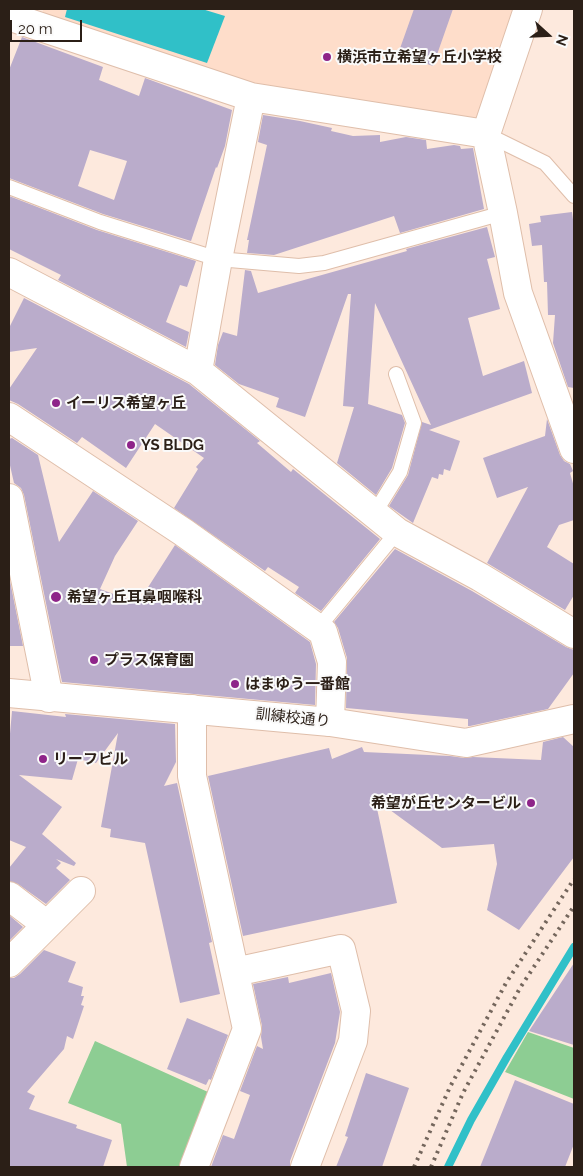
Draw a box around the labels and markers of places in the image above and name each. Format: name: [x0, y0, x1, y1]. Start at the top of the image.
place label: 横浜市立希望ヶ丘小学校: [337, 48, 502, 66]
marker: 横浜市立希望ヶ丘小学校: [321, 51, 333, 63]
place label: イーリス希望ヶ丘: [66, 394, 186, 412]
marker: イーリス希望ヶ丘: [50, 397, 62, 409]
place label: YS BLDG: [141, 436, 204, 454]
marker: YS BLDG: [125, 439, 137, 451]
place label: 希望ヶ丘耳鼻咽喉科: [67, 588, 202, 606]
marker: 希望ヶ丘耳鼻咽喉科: [49, 590, 63, 604]
place label: プラス保育園: [104, 651, 194, 669]
marker: プラス保育園: [88, 654, 100, 666]
place label: はまゆう一番館: [245, 675, 350, 693]
marker: はまゆう一番館: [229, 678, 241, 690]
place label: リーフビル: [53, 750, 128, 768]
marker: リーフビル: [37, 753, 49, 765]
place label: 希望が丘センタービル: [371, 794, 521, 812]
marker: 希望が丘センタービル: [525, 797, 537, 809]

